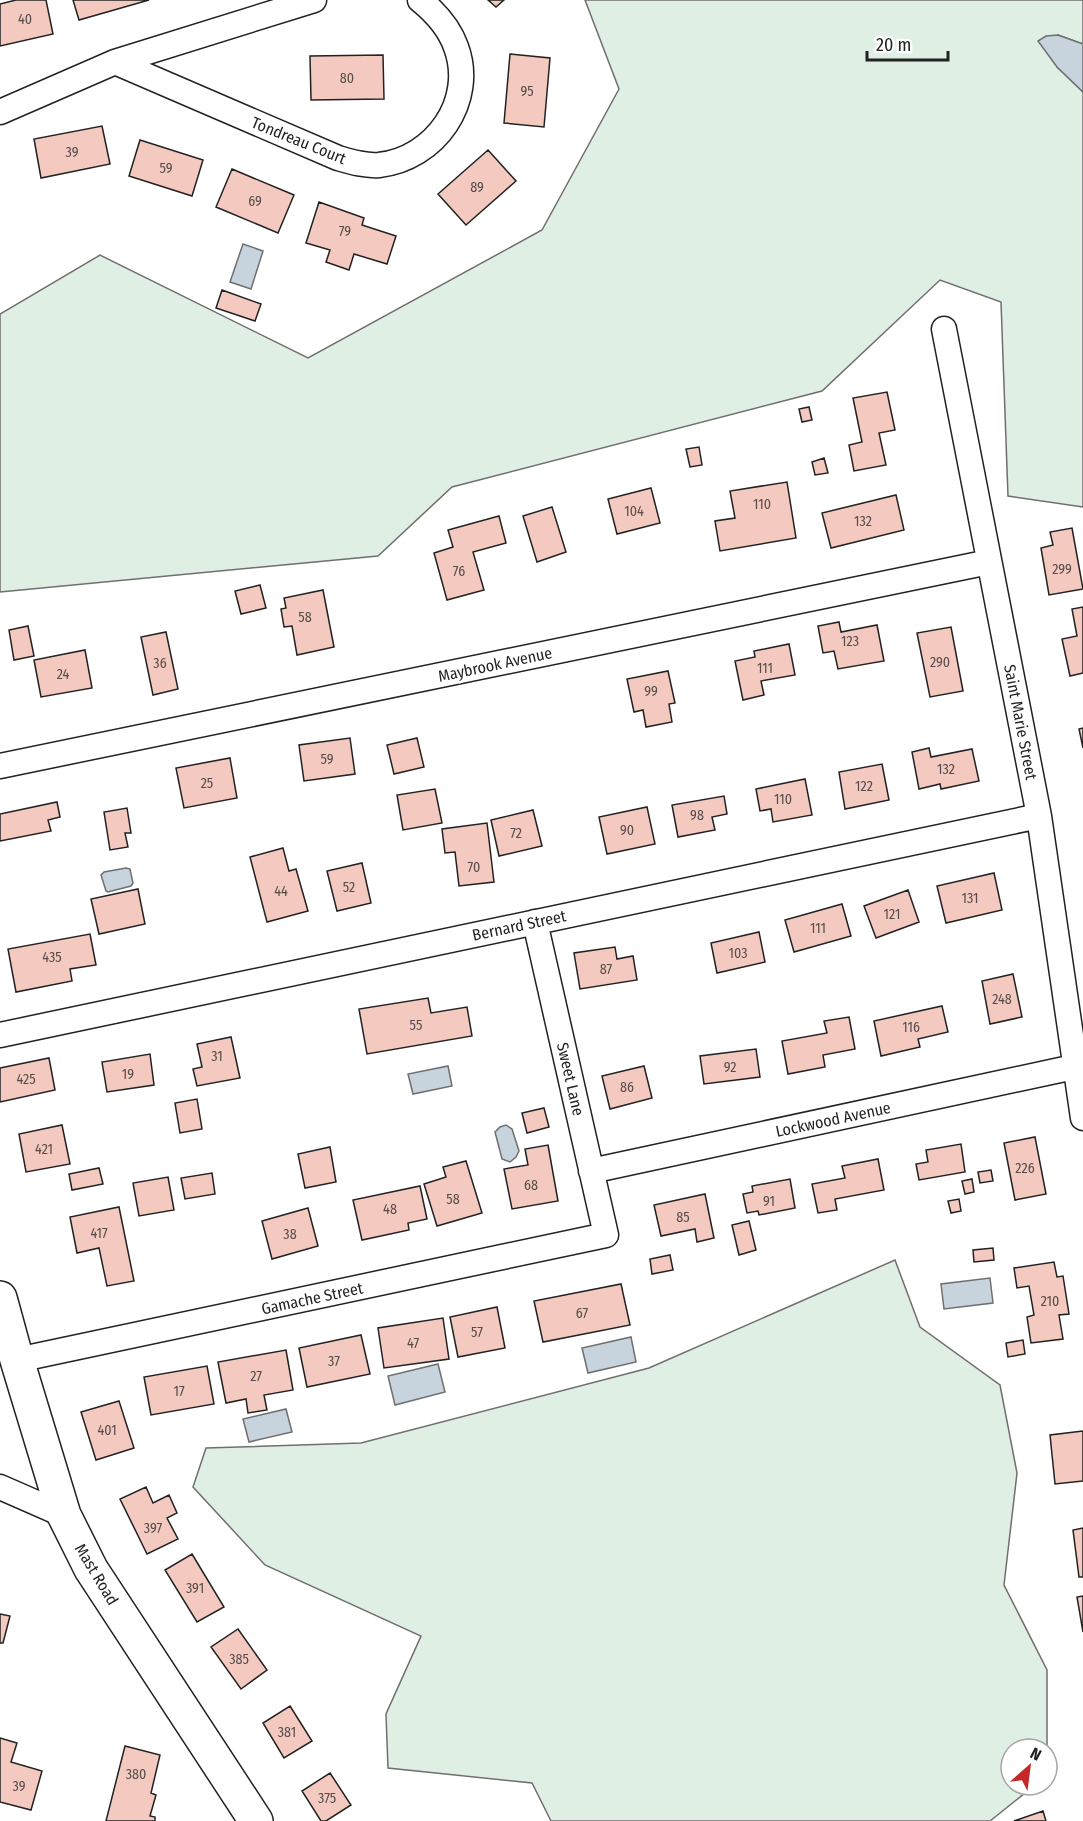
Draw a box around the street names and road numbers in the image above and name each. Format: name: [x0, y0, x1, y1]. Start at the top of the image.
street label: Tondreau Court: [249, 113, 350, 168]
street label: Maybrook Avenue: [436, 643, 554, 686]
street label: Saint Marie Street: [1000, 663, 1041, 782]
street label: Bernard Street: [470, 906, 568, 945]
street label: Sweet Lane: [553, 1041, 588, 1118]
street label: Lockwood Avenue: [774, 1098, 892, 1141]
street label: Gamache Street: [260, 1278, 365, 1319]
street label: Mast Road: [71, 1540, 122, 1608]

